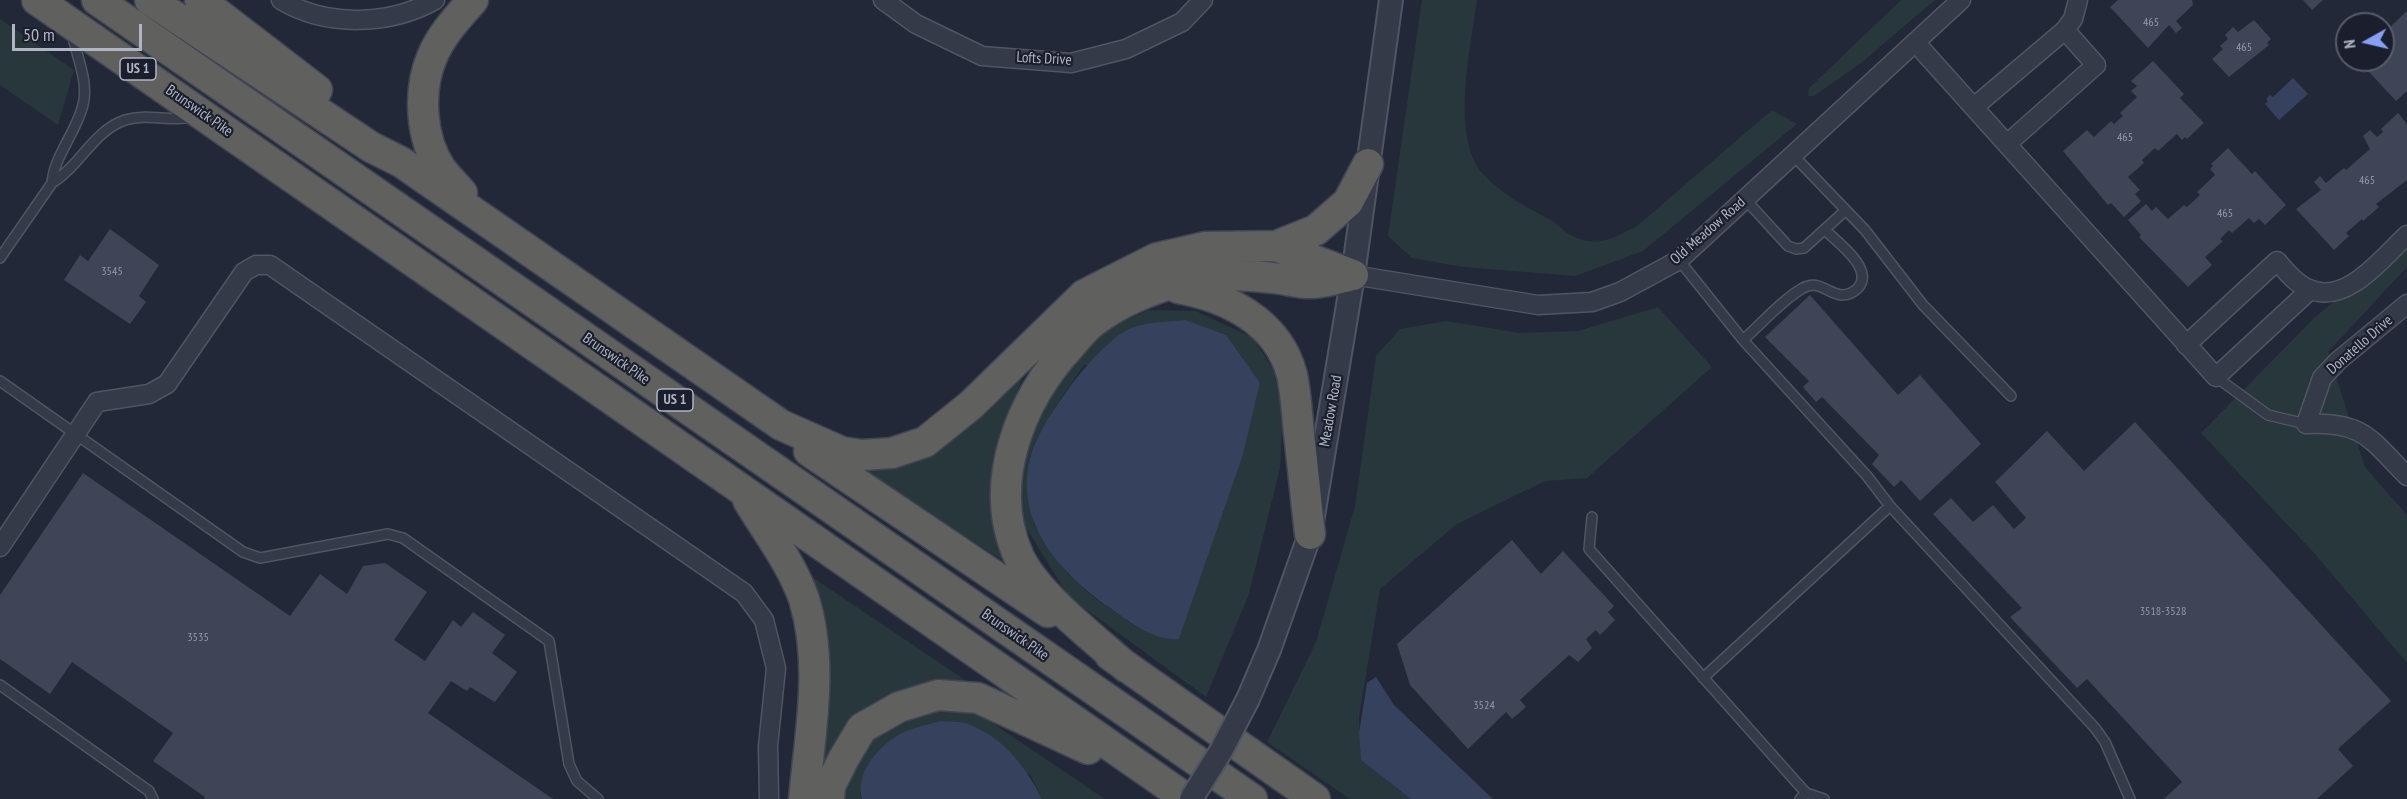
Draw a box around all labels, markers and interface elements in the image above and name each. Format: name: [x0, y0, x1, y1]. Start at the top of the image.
scale bar: [15, 12, 146, 50]
north arrow: [2335, 12, 2395, 72]
house number: 465: [2143, 16, 2159, 30]
text: 50 m: [23, 23, 55, 46]
text: N: [2339, 39, 2360, 50]
house number: 465: [2236, 41, 2252, 55]
street label: Lofts Drive: [1016, 49, 1072, 69]
road number: US 1: [120, 58, 156, 80]
street label: Brunswick Pike: [162, 81, 236, 141]
house number: 465: [2117, 131, 2133, 145]
house number: 465: [2359, 174, 2375, 188]
street label: Old Meadow Road: [1667, 193, 1749, 269]
house number: 465: [2217, 207, 2233, 221]
house number: 3545: [101, 265, 123, 279]
street label: Donatello Drive: [2324, 312, 2396, 378]
street label: Brunswick Pike: [579, 329, 653, 389]
street label: Meadow Road: [1316, 374, 1346, 448]
road number: US 1: [657, 389, 693, 411]
street label: Brunswick Pike: [978, 605, 1052, 665]
house number: 3518-3528: [2140, 605, 2186, 619]
house number: 3535: [187, 631, 209, 645]
house number: 3524: [1473, 699, 1495, 713]

